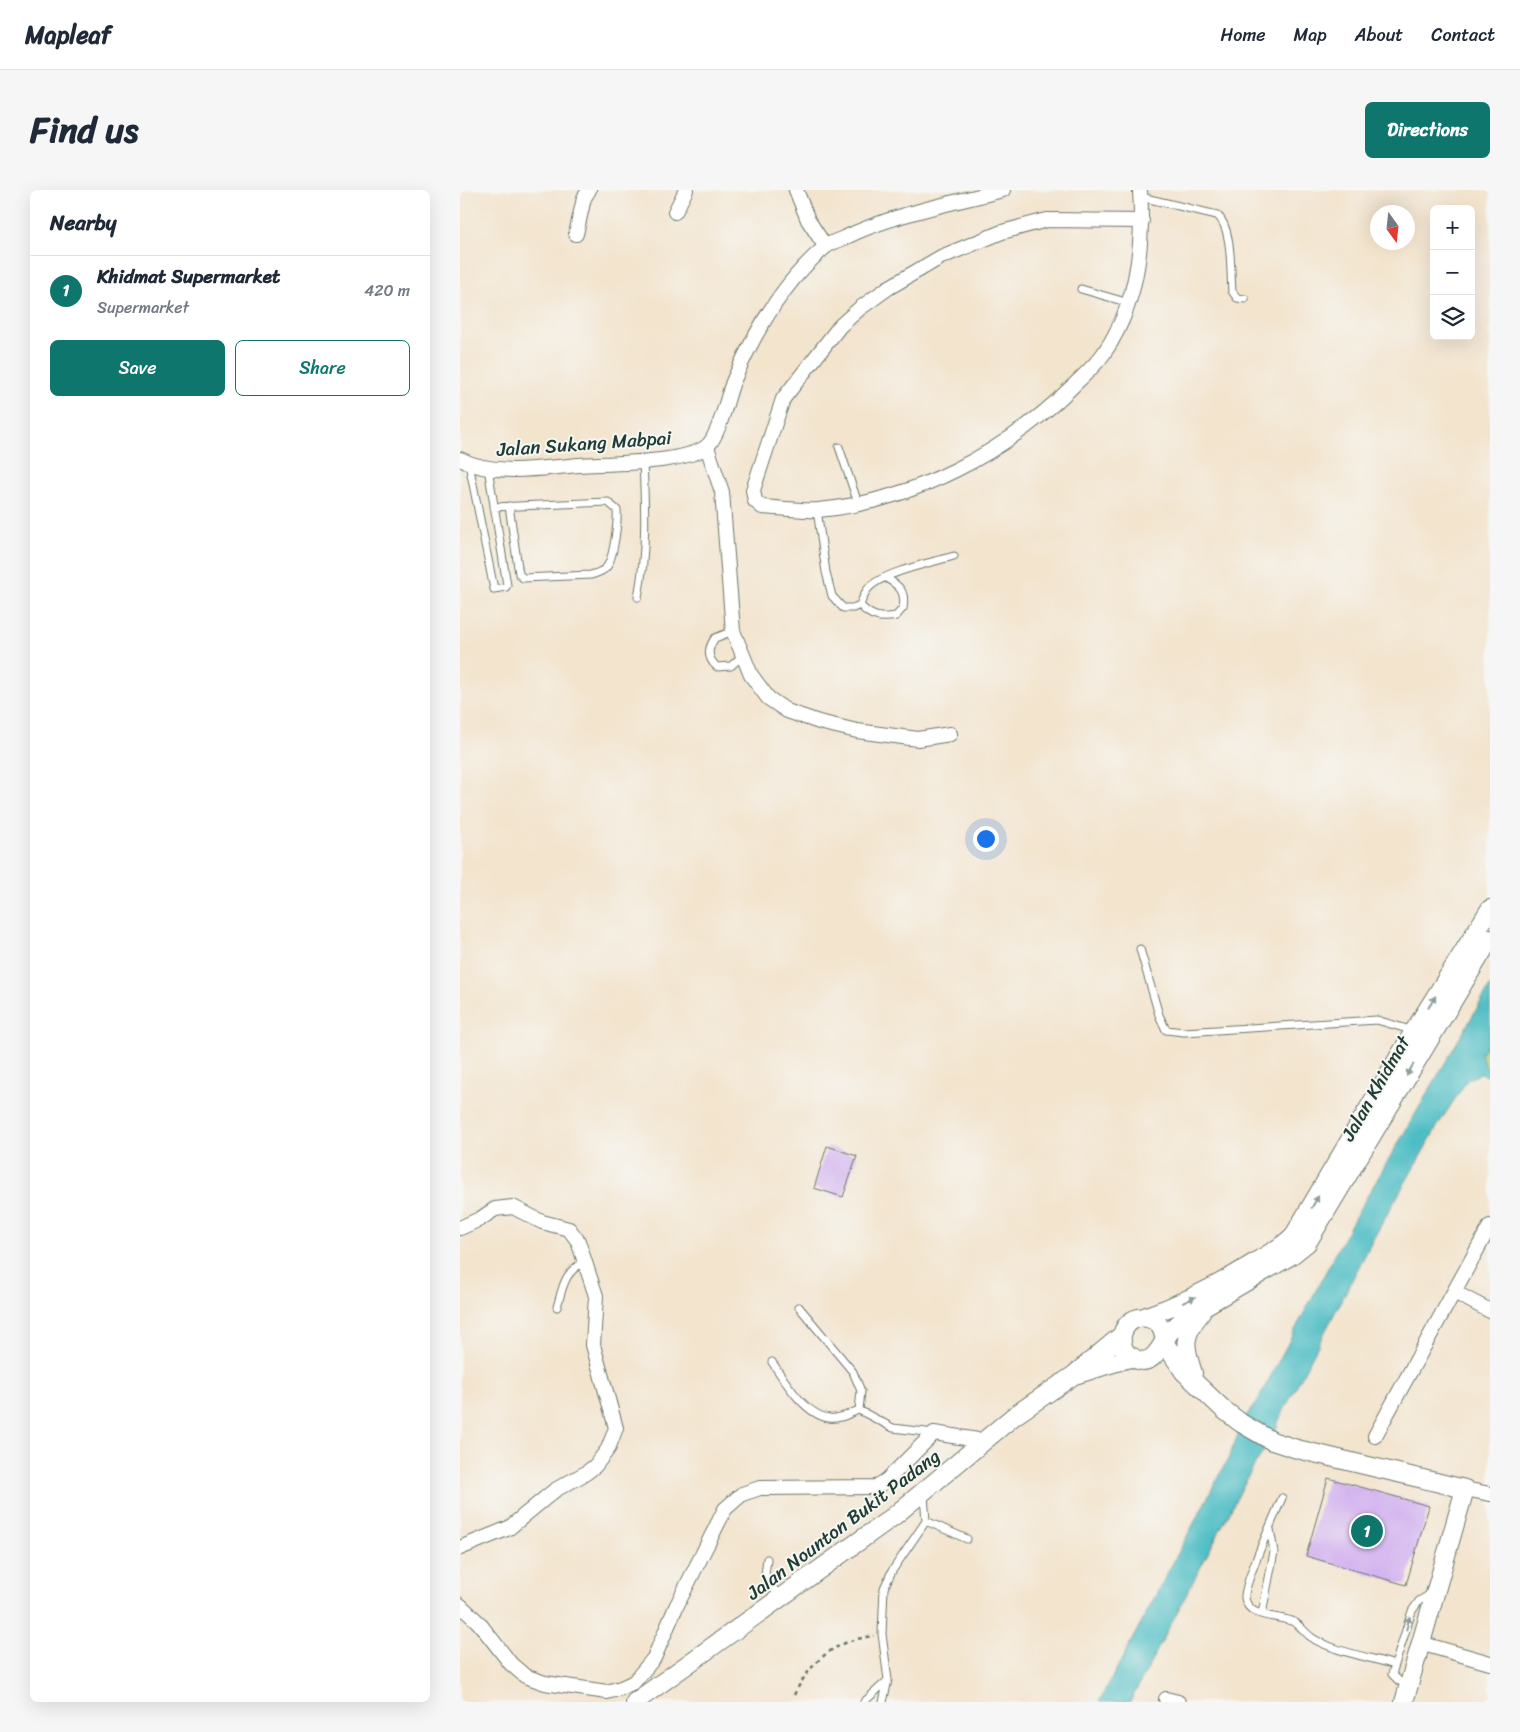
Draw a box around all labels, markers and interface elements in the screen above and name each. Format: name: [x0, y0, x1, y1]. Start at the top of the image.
text: Mapleaf: [25, 14, 111, 56]
text: Home: [1221, 19, 1266, 51]
text: Map: [1294, 19, 1327, 51]
text: About: [1355, 19, 1403, 51]
text: Contact: [1431, 19, 1495, 51]
text: Find us: [30, 99, 138, 161]
button: Directions: [1365, 102, 1490, 158]
text: Nearby: [50, 204, 116, 242]
north arrow: [1370, 205, 1415, 250]
map controls: [1430, 205, 1475, 340]
button: +: [1430, 205, 1475, 250]
button: −: [1430, 250, 1475, 295]
text: Khidmat Supermarket: [97, 260, 280, 293]
text: 1: [63, 276, 69, 305]
text: 420 m: [364, 276, 410, 305]
text: Supermarket: [97, 293, 189, 322]
button: layers: [1430, 295, 1475, 340]
button: Save: [50, 340, 225, 396]
button: Share: [235, 340, 410, 396]
street label: Jalan Sukang Mabpai: [495, 421, 673, 466]
your location: [973, 826, 999, 852]
one-way arrow: [1428, 995, 1437, 1008]
street label: Jalan Khidmat: [1331, 1028, 1420, 1148]
one-way arrow: [1406, 1064, 1415, 1077]
one-way arrow: [1310, 1196, 1319, 1209]
one-way arrow: [1182, 1295, 1196, 1303]
street label: Jalan Nounton Bukit Padang: [738, 1440, 948, 1609]
pin: 1: [1351, 1512, 1383, 1550]
one-way arrow: [1405, 1616, 1413, 1631]

